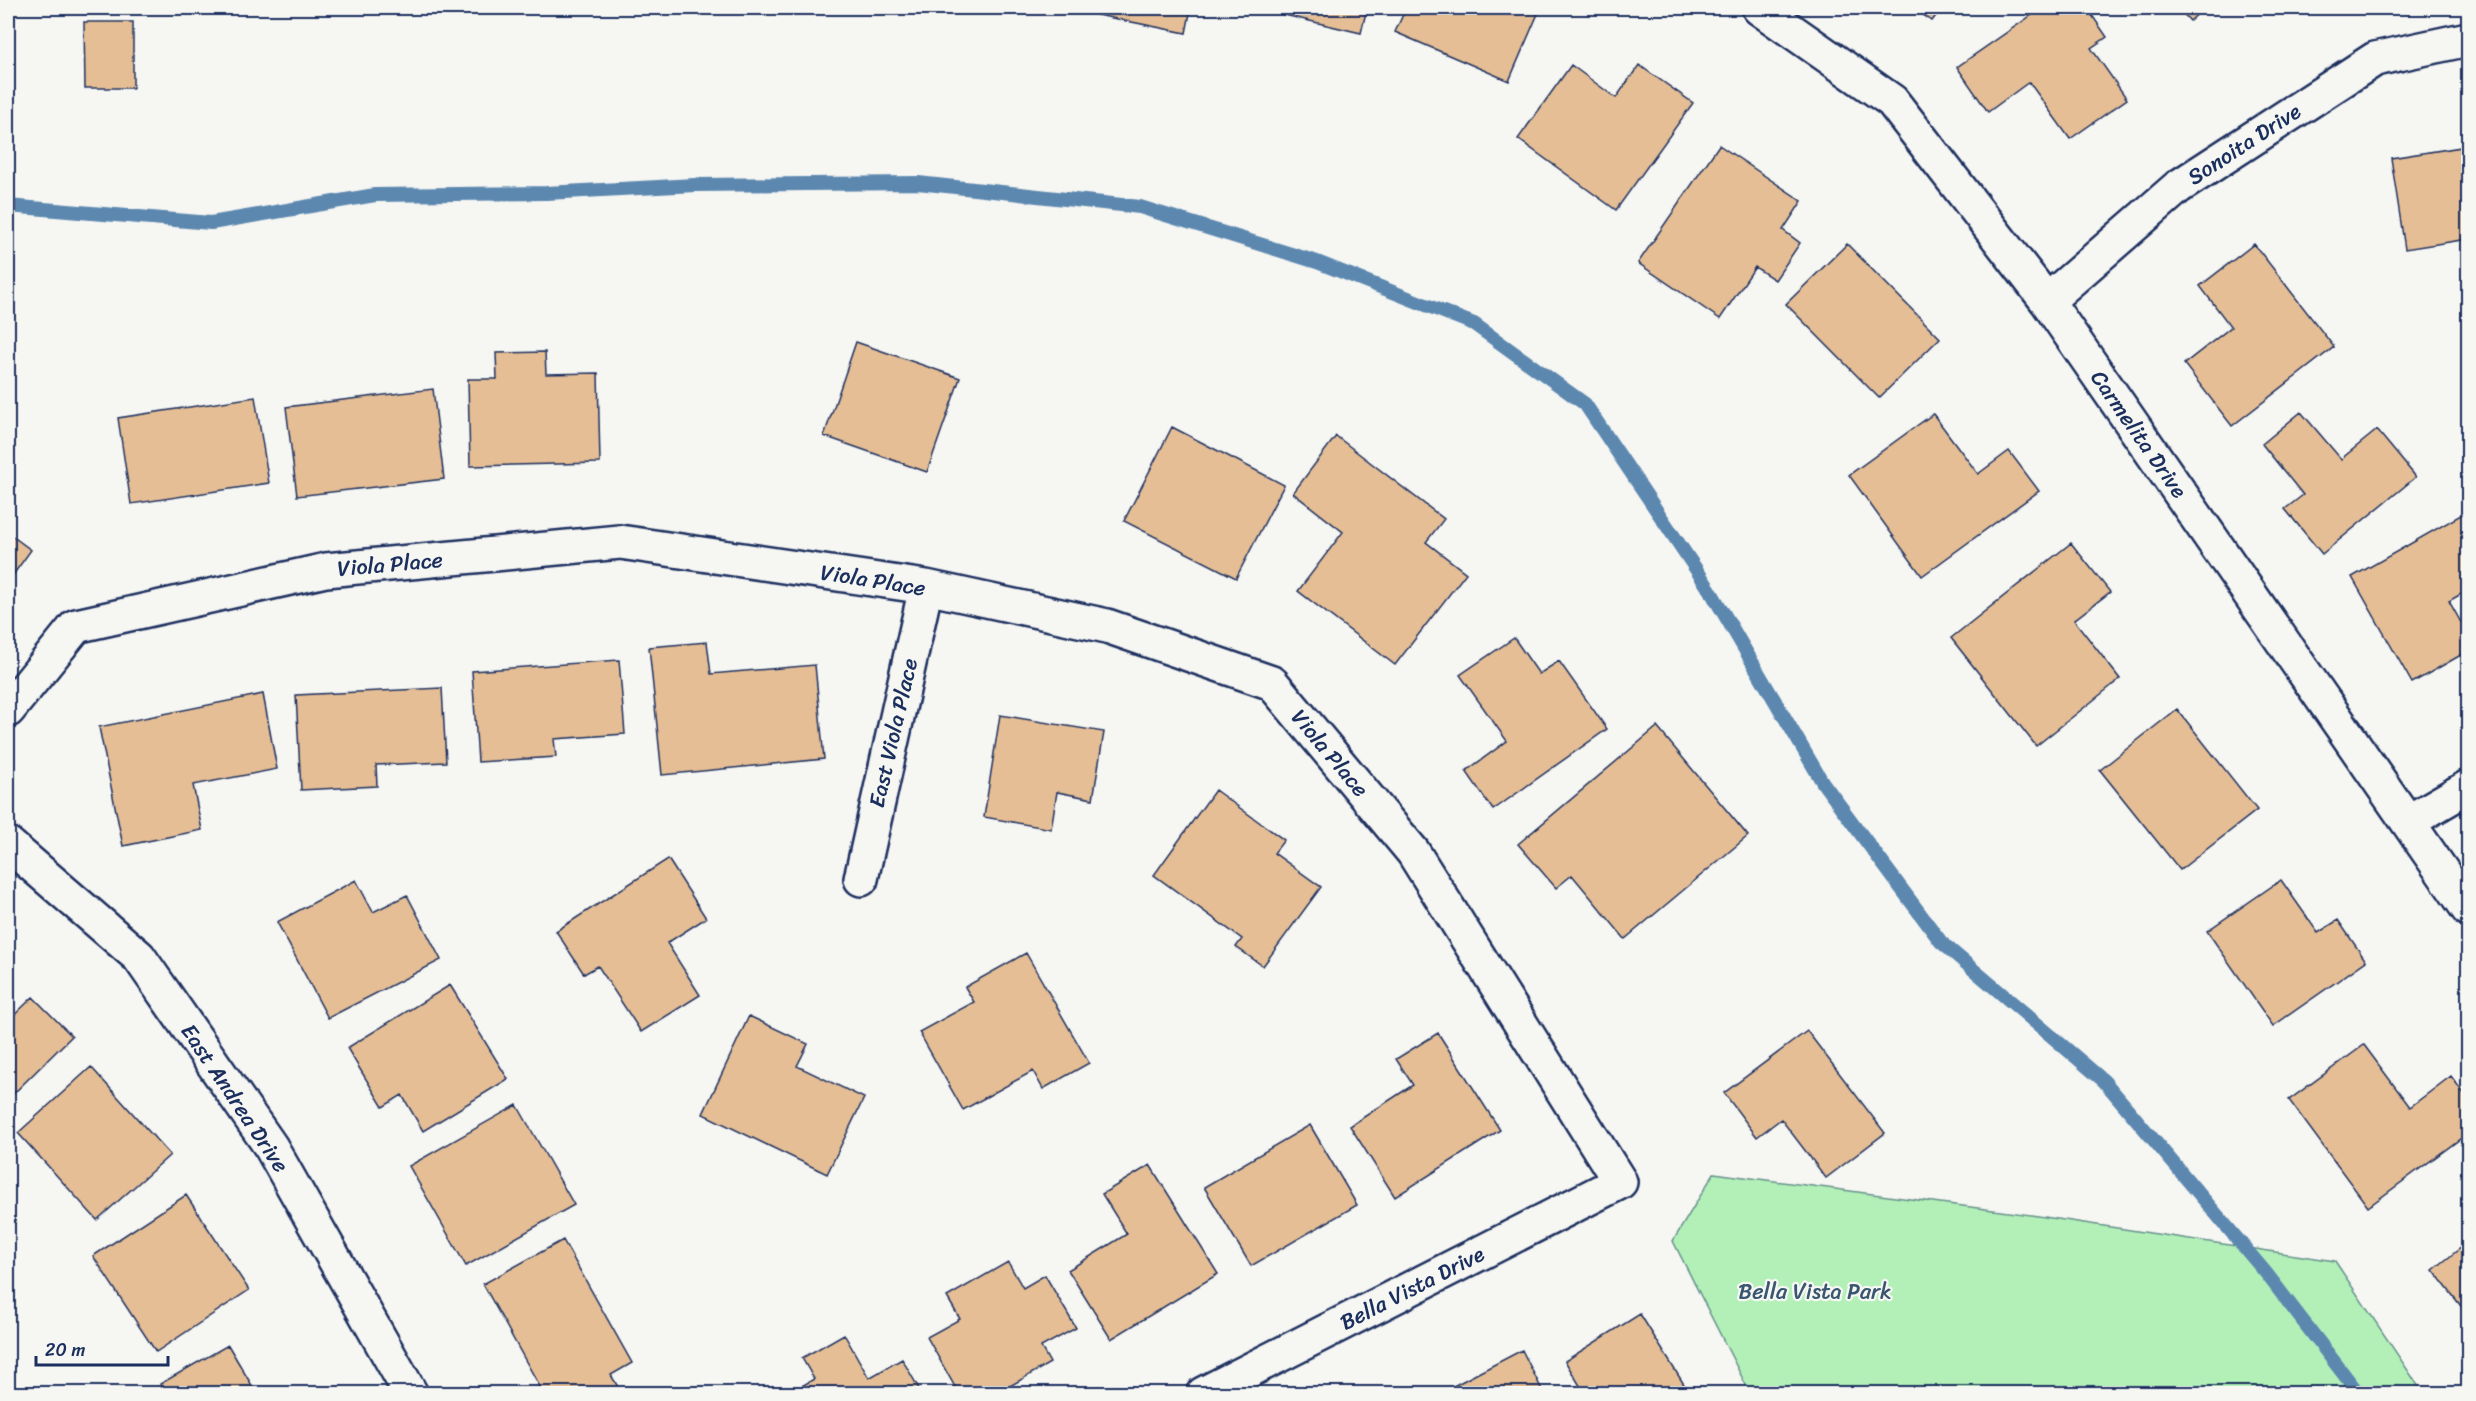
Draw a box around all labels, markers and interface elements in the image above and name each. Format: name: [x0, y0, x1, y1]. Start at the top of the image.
street label: Sonoita Drive: [2179, 92, 2309, 196]
street label: Carmelita Drive: [2080, 361, 2198, 507]
street label: Viola Place: [336, 540, 444, 588]
street label: Viola Place: [818, 552, 928, 608]
street label: East Viola Place: [857, 654, 929, 812]
street label: Viola Place: [1281, 700, 1379, 806]
street label: East Andrea Drive: [170, 1015, 300, 1181]
street label: Bella Vista Drive: [1333, 1235, 1492, 1341]
park label: Bella Vista Park: [1738, 1272, 1892, 1311]
scale bar: [36, 1329, 168, 1367]
text: 20 m: [45, 1334, 85, 1366]

